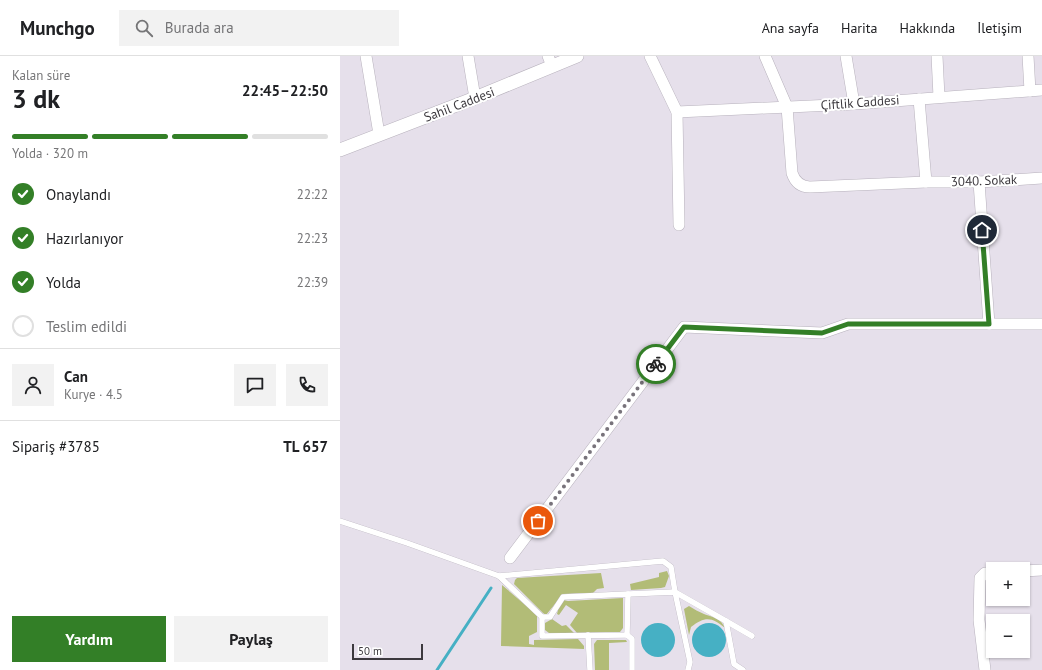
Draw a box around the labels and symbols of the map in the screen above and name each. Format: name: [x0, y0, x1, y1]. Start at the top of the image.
street label: Sahil Caddesi: [421, 83, 497, 126]
street label: Çiftlik Caddesi: [820, 91, 900, 114]
street label: 3040. Sokak: [951, 171, 1018, 190]
pin: [965, 213, 999, 247]
courier: [636, 344, 676, 384]
pin: [521, 504, 555, 538]
scale bar: [352, 642, 423, 661]

